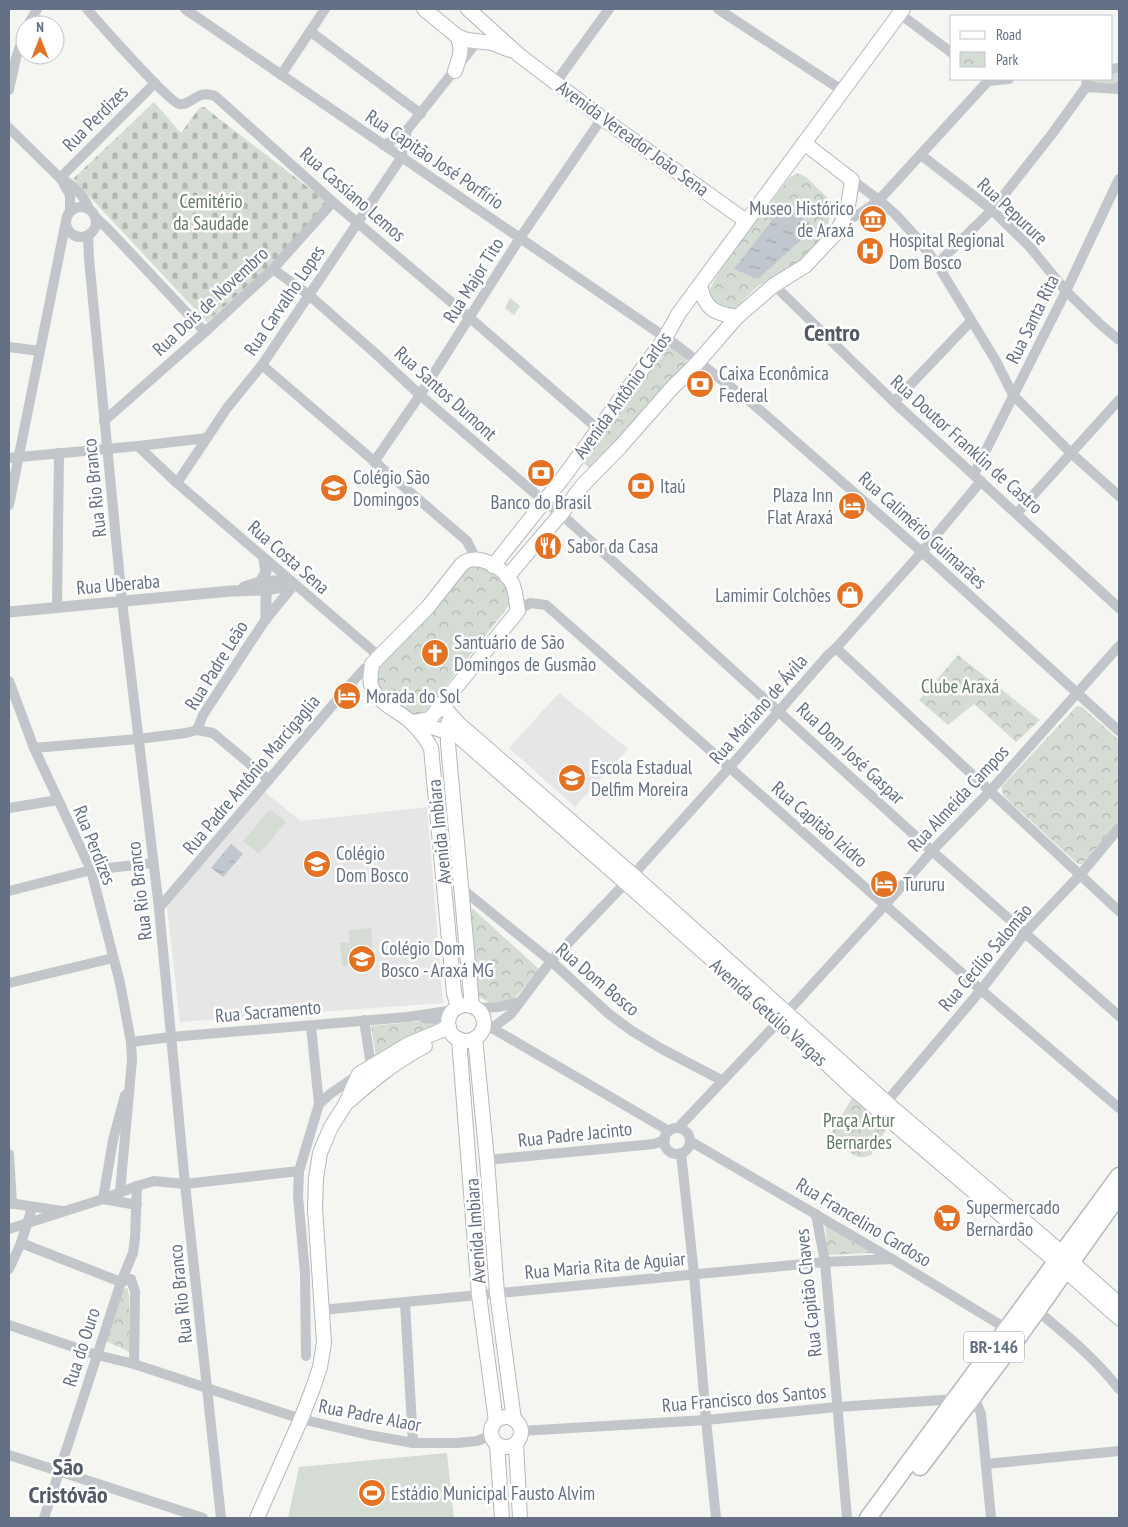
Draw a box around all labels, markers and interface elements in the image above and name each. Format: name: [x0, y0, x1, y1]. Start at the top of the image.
north arrow: [15, 15, 65, 65]
legend: [950, 15, 1113, 80]
text: N: [36, 18, 44, 36]
text: Road: [996, 25, 1022, 44]
text: Park: [996, 50, 1018, 69]
street label: Avenida Vereador João Sena: [552, 75, 714, 201]
street label: Rua Perdizes: [57, 80, 133, 156]
street label: Rua Capitão José Porfírio: [361, 104, 509, 214]
street label: Rua Cassiano Lemos: [295, 142, 411, 246]
street label: Rua Pepurure: [973, 172, 1053, 250]
park label: Cemitério da Saudade: [173, 189, 249, 235]
place label: Museo Histórico de Araxá: [749, 196, 854, 242]
museum icon: Museo Histórico de Araxá: [858, 204, 888, 234]
place label: Hospital Regional Dom Bosco: [889, 228, 1005, 274]
street label: Rua Major Tito: [437, 233, 509, 327]
hospital icon: Hospital Regional Dom Bosco: [855, 236, 885, 266]
street label: Rua Carvalho Lopes: [238, 240, 330, 360]
street label: Rua Dois de Novembro: [147, 241, 273, 361]
street label: Rua Santa Rita: [1000, 271, 1064, 367]
district label: Centro: [804, 317, 860, 348]
street label: Avenida Antônio Carlos: [568, 327, 676, 463]
street label: Rua Santos Dumont: [390, 341, 503, 446]
place label: Caixa Econômica Federal: [719, 361, 829, 407]
bank icon: Caixa Econômica Federal: [685, 369, 715, 399]
street label: Rua Doutor Franklin de Castro: [886, 369, 1048, 519]
street label: Rua Rio Branco: [77, 437, 111, 539]
bank icon: Banco do Brasil: [526, 458, 556, 488]
place label: Colégio São Domingos: [353, 465, 430, 511]
street label: Rua Calimério Guimarães: [854, 466, 992, 594]
bank icon: Itaú: [626, 471, 656, 501]
school or university icon: Colégio São Domingos: [319, 473, 349, 503]
place label: Itaú: [660, 474, 686, 498]
place label: Plaza Inn Flat Araxá: [767, 483, 833, 529]
place label: Banco do Brasil: [491, 490, 592, 514]
hotel icon: Plaza Inn Flat Araxá: [837, 491, 867, 521]
street label: Rua Costa Sena: [243, 515, 335, 599]
restaurant icon: Sabor da Casa: [533, 531, 563, 561]
place label: Sabor da Casa: [567, 534, 658, 558]
street label: Rua Uberaba: [75, 568, 161, 600]
shop icon: Lamimir Colchões: [835, 580, 865, 610]
place label: Lamimir Colchões: [715, 583, 831, 607]
street label: Rua Padre Leão: [179, 616, 253, 714]
place label: Santuário de São Domingos de Gusmão: [454, 630, 596, 676]
church icon: Santuário de São Domingos de Gusmão: [420, 638, 450, 668]
street label: Rua Mariano de Ávila: [704, 649, 812, 769]
park label: Clube Araxá: [921, 674, 999, 698]
hotel icon: Morada do Sol: [332, 681, 362, 711]
place label: Morada do Sol: [366, 684, 461, 708]
street label: Rua Padre Antônio Marcigaglia: [177, 689, 325, 859]
street label: Rua Dom José Gaspar: [792, 697, 911, 810]
street label: Rua Almeida Campos: [902, 740, 1014, 856]
place label: Escola Estadual Delfim Moreira: [591, 755, 693, 801]
school or university icon: Escola Estadual Delfim Moreira: [557, 763, 587, 793]
street label: Rua Capitão Izidro: [767, 776, 873, 872]
street label: Avenida Imbiara: [422, 778, 456, 886]
street label: Rua Perdizes: [68, 802, 122, 888]
street label: Rua Rio Branco: [121, 840, 157, 942]
place label: Colégio Dom Bosco: [336, 841, 409, 887]
school or university icon: Colégio Dom Bosco: [302, 849, 332, 879]
hotel icon: Tururu: [869, 869, 899, 899]
place label: Tururu: [903, 872, 945, 896]
street label: Rua Cecílio Salomão: [933, 898, 1037, 1016]
place label: Colégio Dom Bosco - Araxá MG: [381, 936, 494, 982]
street label: Rua Dom Bosco: [551, 937, 645, 1021]
school or university icon: Colégio Dom Bosco - Araxá MG: [347, 944, 377, 974]
street label: Avenida Getúlio Vargas: [705, 953, 833, 1071]
street label: Rua Sacramento: [214, 994, 322, 1028]
park label: Praça Artur Bernardes: [823, 1108, 896, 1154]
street label: Rua Padre Jacinto: [517, 1116, 633, 1152]
street label: Rua Francelino Cardoso: [792, 1172, 936, 1272]
street label: Avenida Imbiara: [459, 1178, 491, 1284]
place label: Supermercado Bernardão: [966, 1195, 1060, 1241]
supermarket icon: Supermercado Bernardão: [932, 1203, 962, 1233]
street label: Rua Capitão Chaves: [789, 1228, 827, 1358]
street label: Rua Rio Branco: [163, 1243, 197, 1345]
street label: Rua Maria Rita de Aguiar: [524, 1246, 687, 1284]
street label: Rua do Ouro: [57, 1305, 105, 1389]
road number: BR-146: [964, 1331, 1024, 1362]
street label: Rua Francisco dos Santos: [661, 1379, 827, 1417]
street label: Rua Padre Alaor: [317, 1393, 424, 1437]
district label: São Cristóvão: [28, 1451, 108, 1510]
sports icon: Estádio Municipal Fausto Alvim: [357, 1478, 387, 1508]
place label: Estádio Municipal Fausto Alvim: [391, 1481, 595, 1505]

